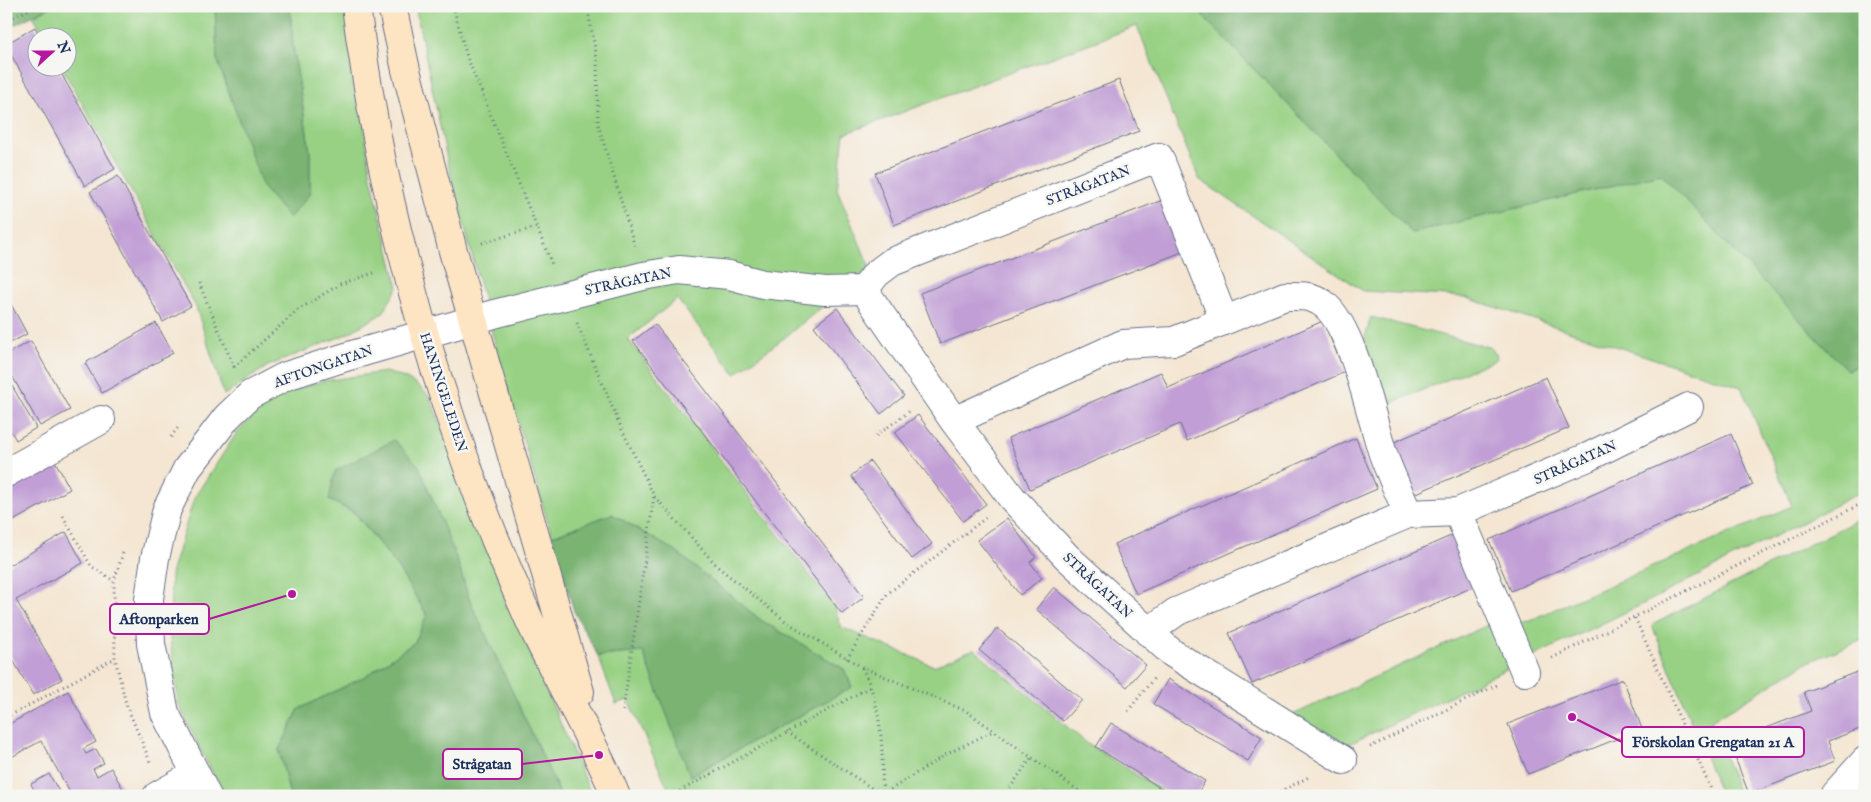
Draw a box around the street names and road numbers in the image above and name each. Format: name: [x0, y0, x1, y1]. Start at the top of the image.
street label: STRÅGATAN: [1043, 161, 1133, 210]
street label: STRÅGATAN: [583, 263, 673, 300]
street label: HANINGELEDEN: [415, 330, 471, 454]
street label: AFTONGATAN: [270, 342, 375, 393]
street label: STRÅGATAN: [1531, 436, 1620, 489]
street label: STRÅGATAN: [1059, 548, 1137, 623]

